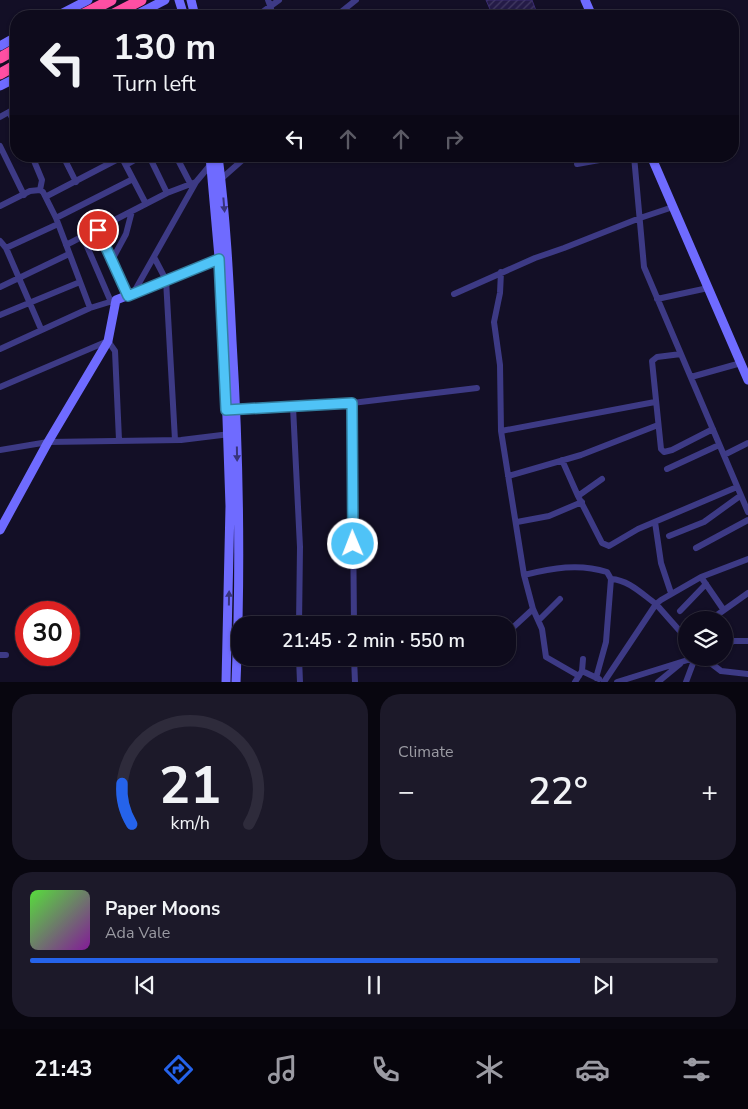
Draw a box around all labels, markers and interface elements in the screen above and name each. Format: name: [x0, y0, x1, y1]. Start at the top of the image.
text: 130 m: [113, 24, 216, 71]
icon: left: [30, 30, 95, 95]
text: Turn left: [113, 69, 196, 99]
icon: left: [281, 125, 309, 153]
icon: ahead: [334, 125, 362, 153]
icon: ahead: [387, 125, 415, 153]
icon: right: [440, 125, 468, 153]
one-way arrow: [220, 197, 228, 213]
pin: [77, 209, 119, 251]
icon: arrive: [84, 216, 112, 244]
one-way arrow: [234, 447, 242, 463]
position arrow: [326, 517, 378, 569]
one-way arrow: [225, 590, 233, 606]
speed limit sign: 30: [15, 601, 80, 666]
map controls: [678, 611, 733, 666]
button: layers: [678, 611, 733, 666]
text: 21:45 · 2 min · 550 m: [282, 628, 465, 654]
text: Climate: [398, 741, 453, 763]
text: 21: [159, 750, 221, 821]
text: 22°: [528, 766, 588, 817]
text: −: [398, 773, 415, 811]
text: +: [701, 773, 718, 811]
text: km/h: [170, 811, 210, 835]
text: Paper Moons: [105, 896, 220, 922]
text: Ada Vale: [105, 922, 170, 944]
icon: previous: [131, 971, 159, 999]
icon: pause: [360, 971, 388, 999]
icon: next: [589, 971, 617, 999]
icon: directions: [161, 1052, 196, 1087]
icon: music: [265, 1052, 300, 1087]
icon: phone: [368, 1052, 403, 1087]
icon: climate: [472, 1052, 507, 1087]
icon: car: [575, 1052, 610, 1087]
icon: filters: [679, 1052, 714, 1087]
text: 21:43: [34, 1054, 93, 1084]

